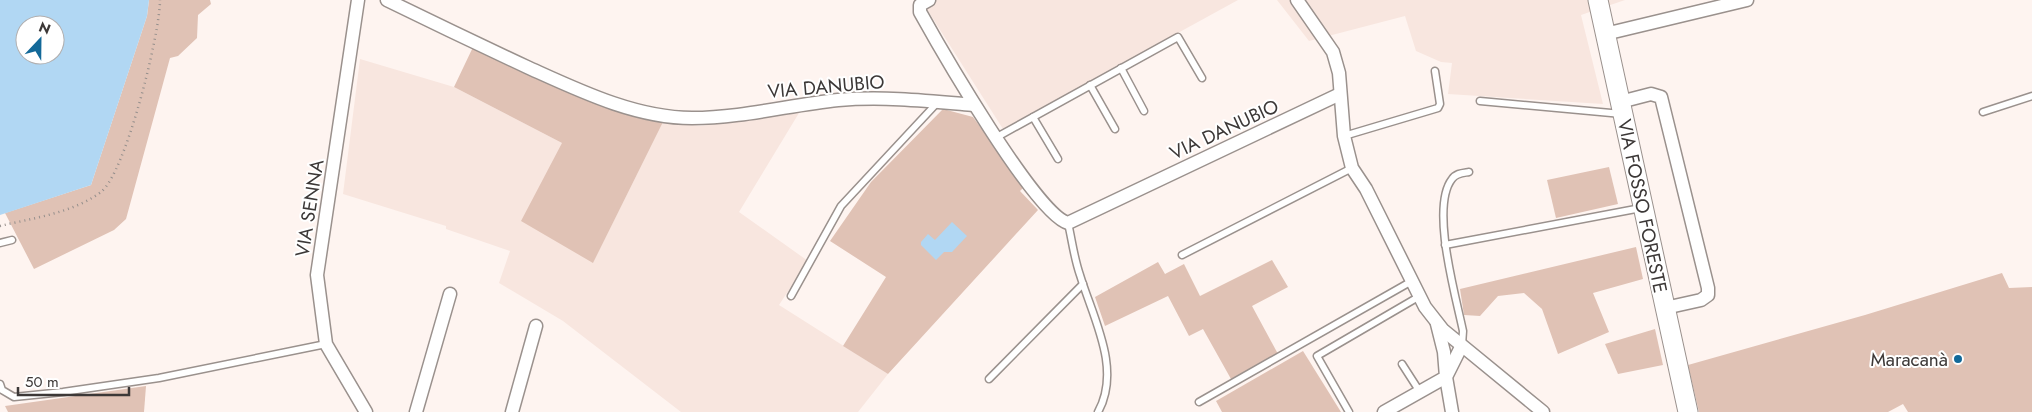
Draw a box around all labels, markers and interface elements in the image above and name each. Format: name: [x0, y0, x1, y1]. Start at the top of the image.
north arrow: [15, 15, 65, 65]
text: N: [36, 17, 54, 39]
street label: VIA DANUBIO: [766, 68, 886, 105]
street label: VIA DANUBIO: [1165, 92, 1283, 166]
street label: VIA FOSSO FORESTE: [1611, 117, 1674, 295]
street label: VIA SENNA: [288, 157, 331, 259]
place label: Maracanà: [1870, 346, 1948, 373]
marker: Maracanà: [1952, 353, 1964, 365]
scale bar: [18, 364, 129, 396]
text: 50 m: [25, 371, 59, 393]

